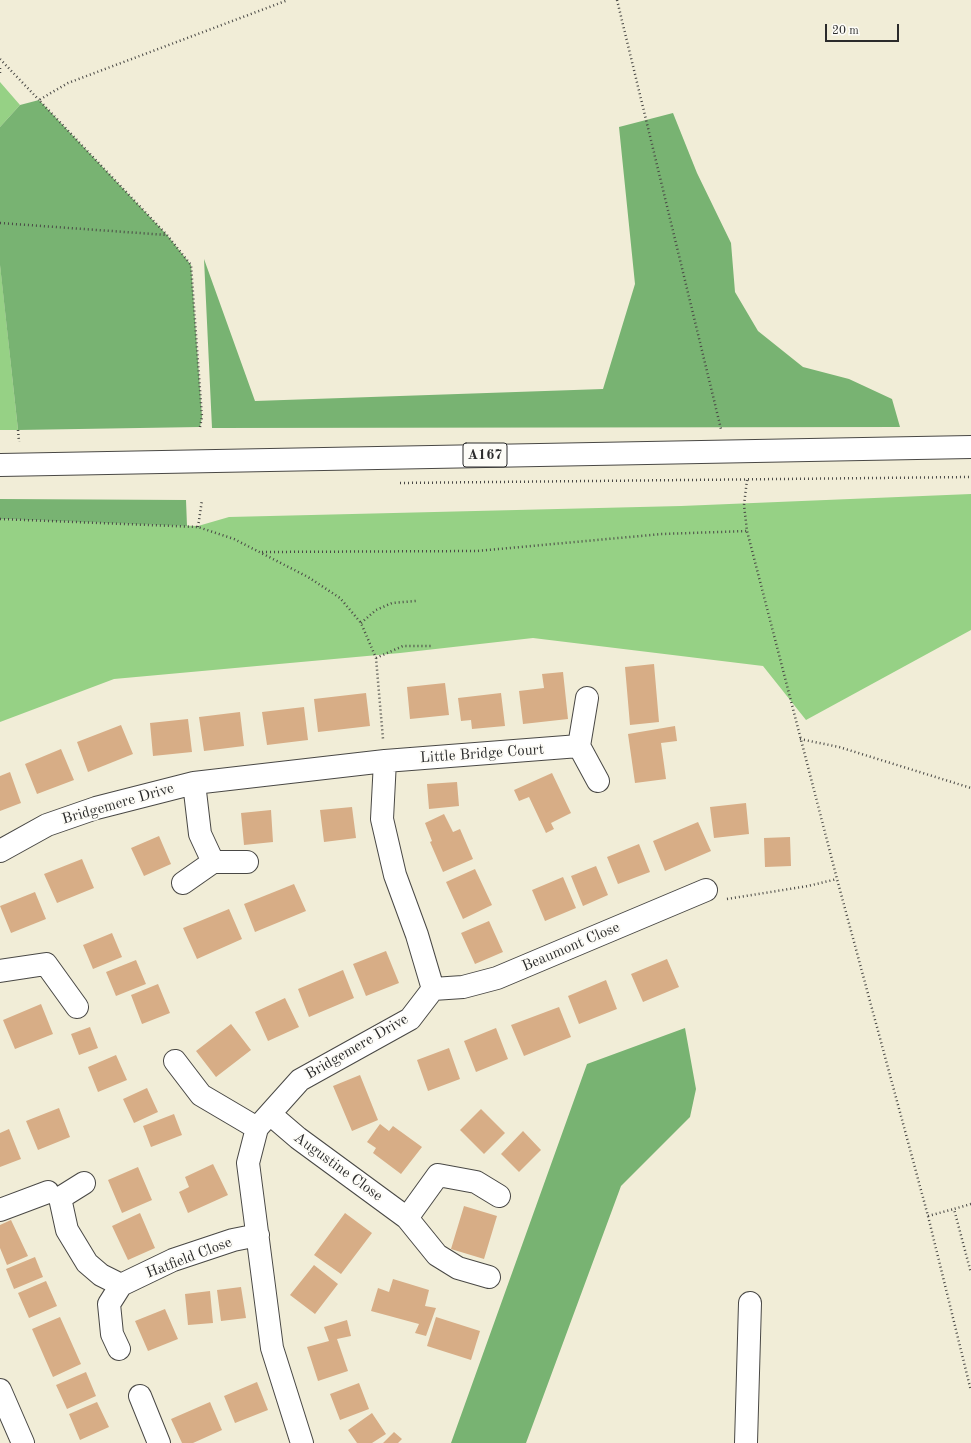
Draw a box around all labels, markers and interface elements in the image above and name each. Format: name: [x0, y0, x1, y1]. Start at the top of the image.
scale bar: [827, 16, 901, 42]
text: 20 m: [832, 25, 859, 37]
road number: A167: [463, 443, 507, 467]
street label: Little Bridge Court: [419, 741, 545, 767]
street label: Bridgemere Drive: [60, 779, 176, 829]
street label: Beaumont Close: [519, 918, 623, 976]
street label: Bridgemere Drive: [303, 1010, 411, 1084]
street label: Augustine Close: [290, 1129, 386, 1205]
street label: Hatfield Close: [144, 1233, 234, 1283]

